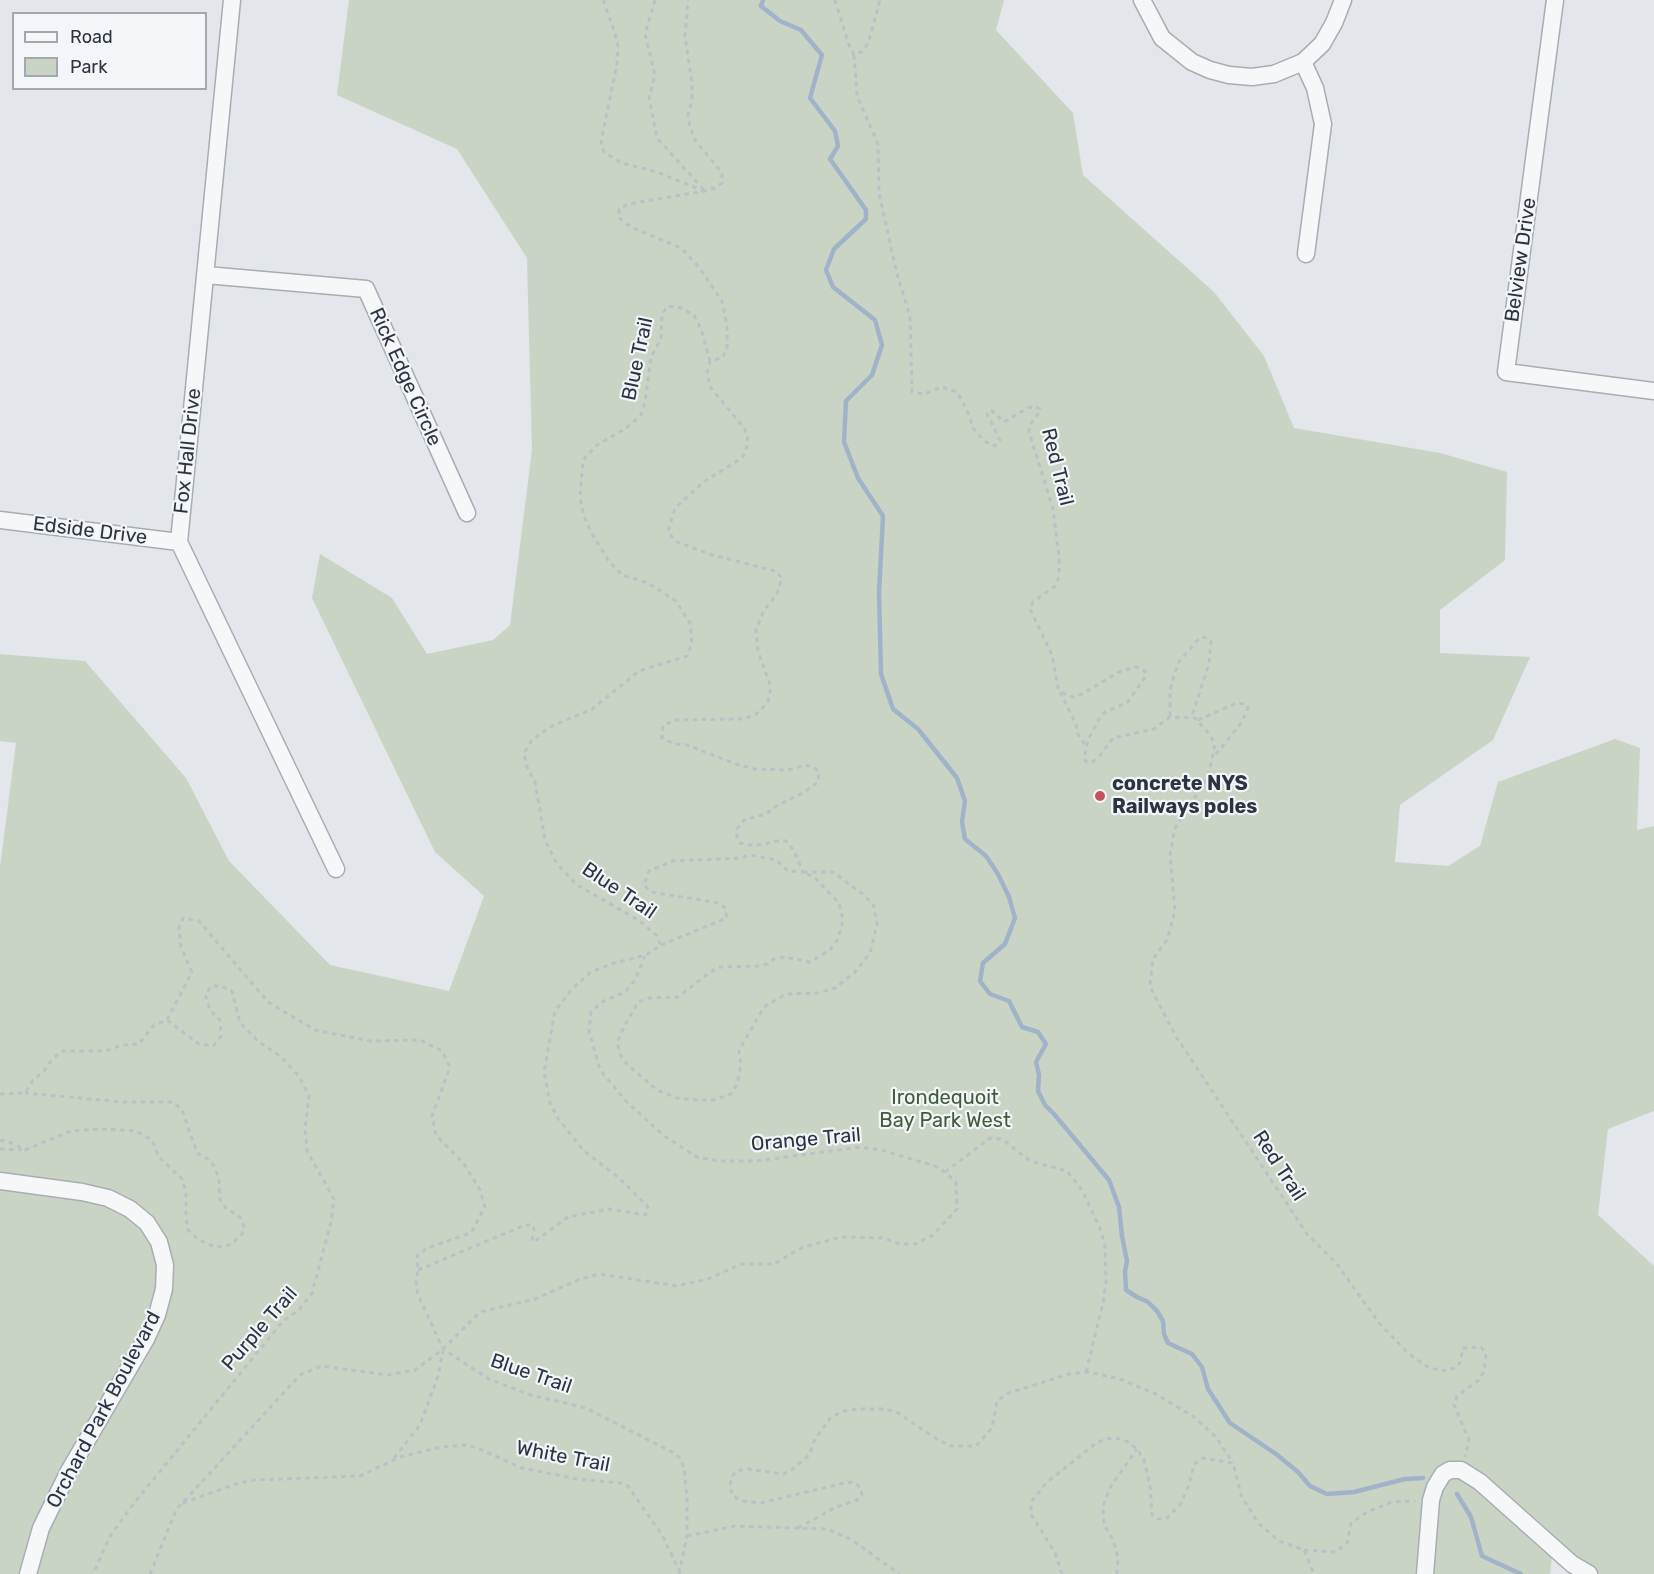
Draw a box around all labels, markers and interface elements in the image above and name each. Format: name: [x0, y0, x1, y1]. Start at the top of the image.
legend: [12, 12, 207, 90]
text: Road: [70, 26, 113, 48]
text: Park: [70, 56, 107, 78]
street label: Belview Drive: [1500, 196, 1542, 324]
street label: Rick Edge Circle: [364, 304, 446, 450]
street label: Blue Trail: [617, 315, 659, 403]
street label: Fox Hall Drive: [169, 387, 207, 515]
street label: Red Trail: [1036, 426, 1078, 508]
street label: Edside Drive: [31, 512, 149, 550]
place label: concrete NYS Railways poles: [1112, 772, 1257, 819]
marker: concrete NYS Railways poles: [1093, 789, 1107, 803]
street label: Blue Trail: [577, 857, 661, 925]
park label: Irondequoit Bay Park West: [879, 1086, 1011, 1133]
street label: Orange Trail: [750, 1123, 862, 1157]
street label: Red Trail: [1247, 1126, 1311, 1206]
street label: Purple Trail: [217, 1282, 303, 1376]
street label: Orchard Park Boulevard: [42, 1307, 166, 1513]
street label: Blue Trail: [487, 1349, 575, 1399]
street label: White Trail: [514, 1436, 612, 1478]

